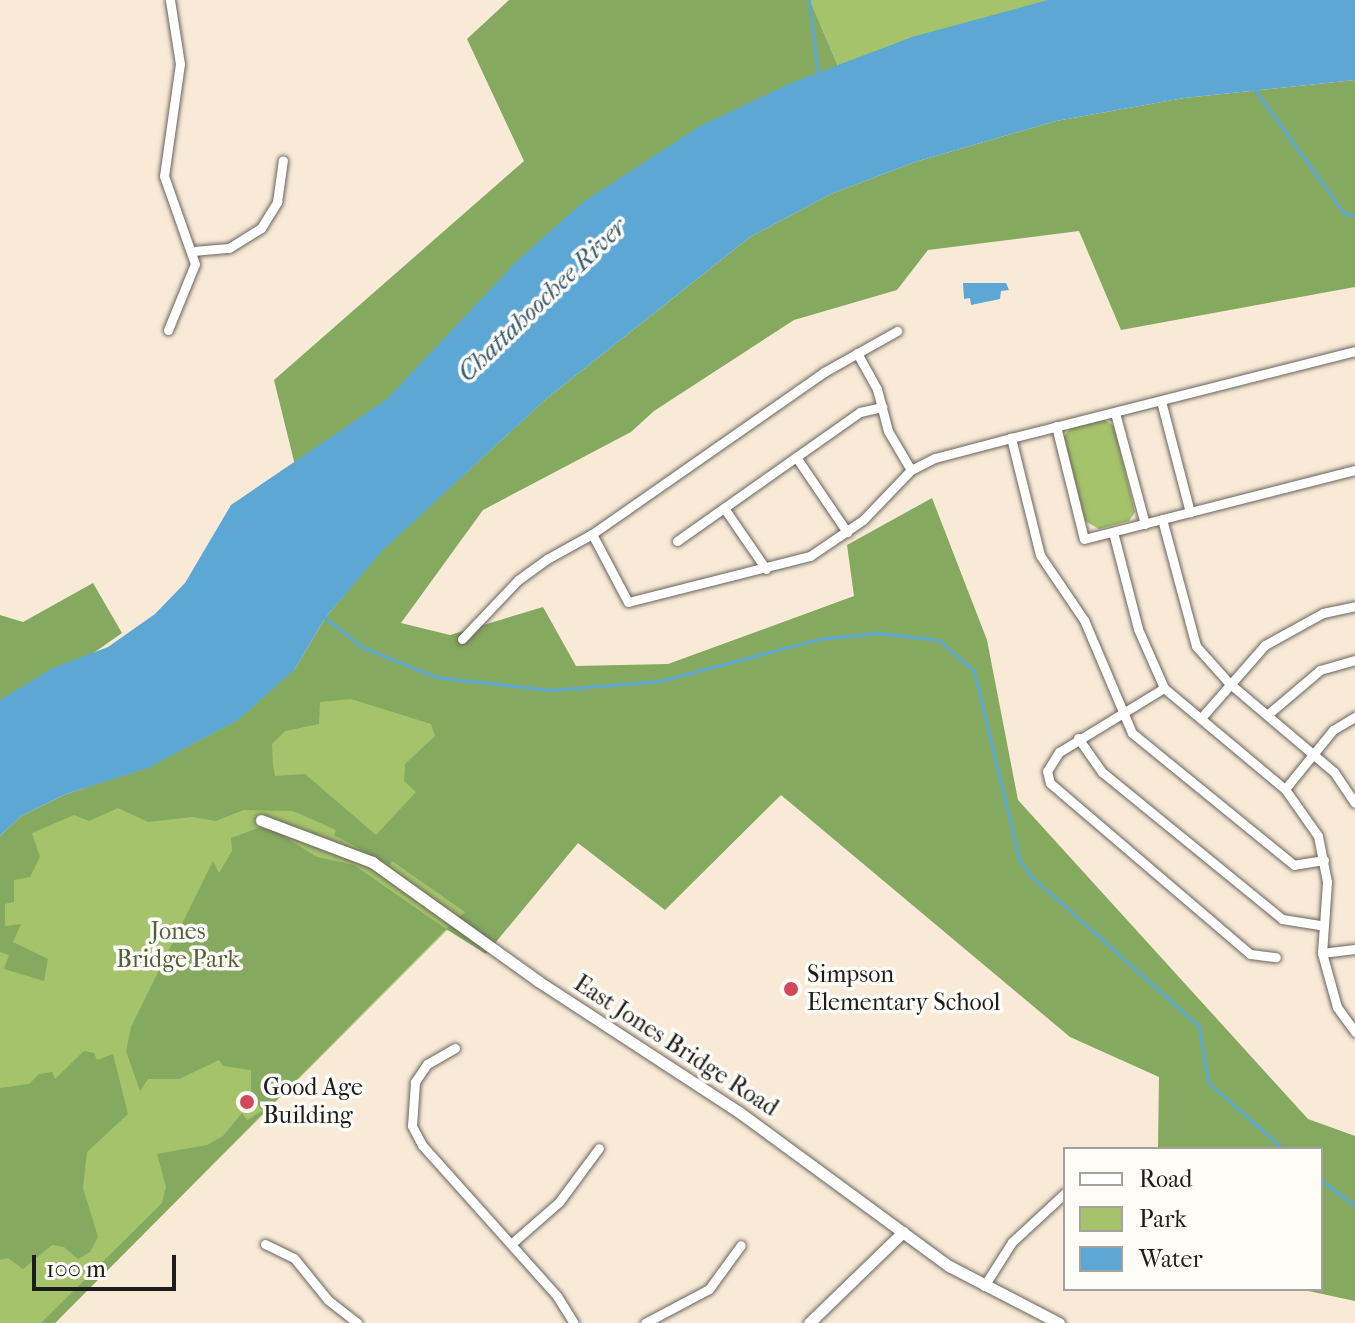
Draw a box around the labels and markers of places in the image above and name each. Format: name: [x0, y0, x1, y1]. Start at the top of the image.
place label: Simpson Elementary School: [807, 961, 1000, 1017]
marker: Simpson Elementary School: [782, 980, 800, 998]
place label: Good Age Building: [263, 1074, 363, 1130]
marker: Good Age Building: [238, 1093, 256, 1111]

